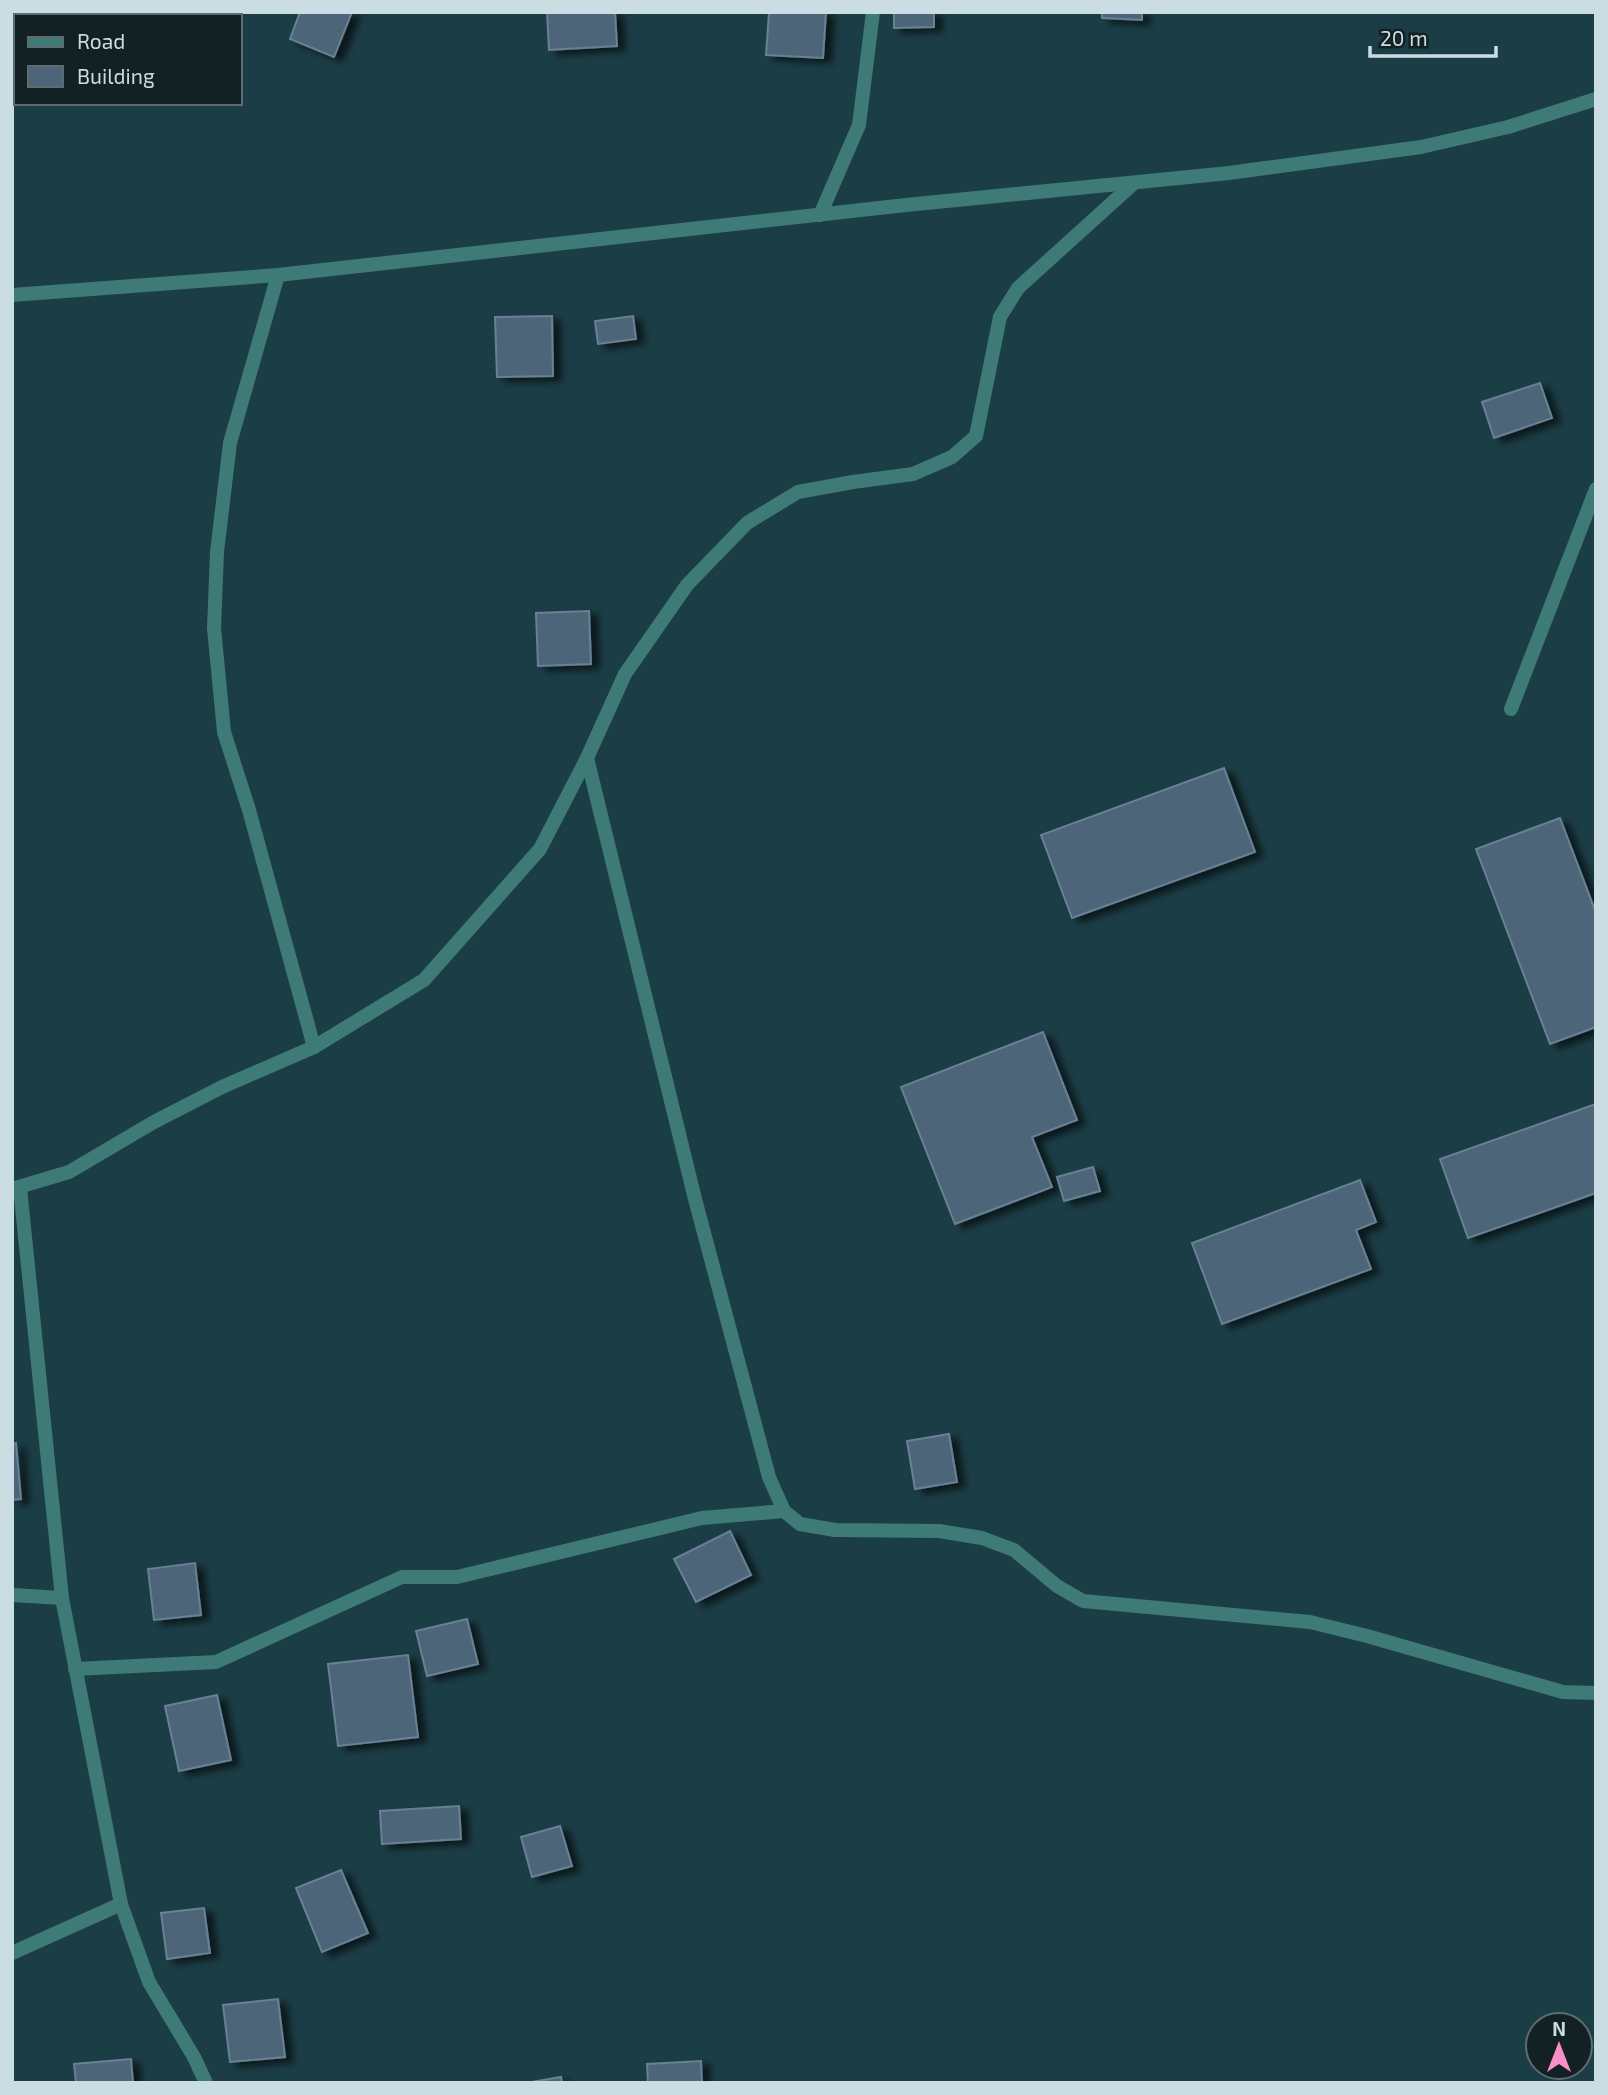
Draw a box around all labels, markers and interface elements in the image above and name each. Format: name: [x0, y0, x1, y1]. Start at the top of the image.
legend: [14, 14, 242, 105]
scale bar: [1370, 14, 1496, 58]
text: 20 m: [1380, 25, 1428, 50]
text: Road: [77, 28, 125, 53]
text: Building: [77, 63, 155, 88]
north arrow: [1524, 2011, 1594, 2081]
text: N: [1552, 2017, 1566, 2040]

